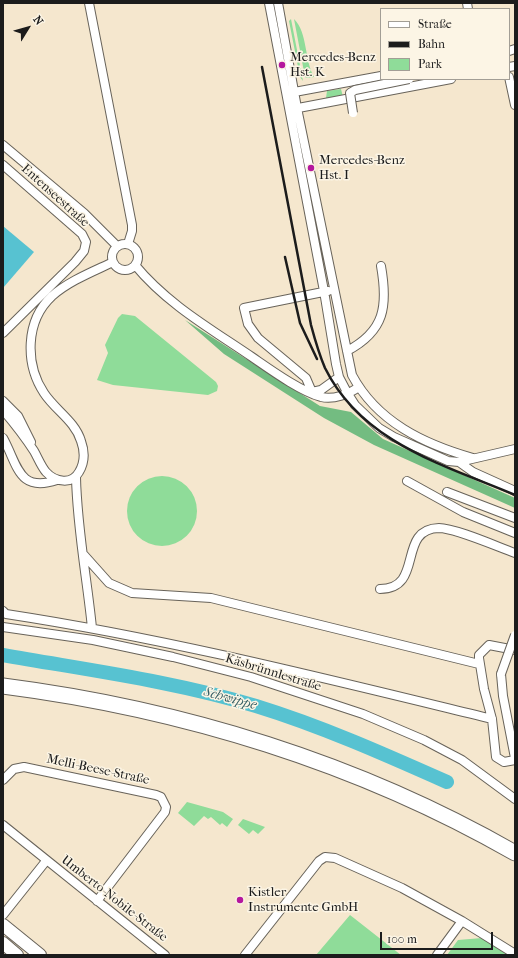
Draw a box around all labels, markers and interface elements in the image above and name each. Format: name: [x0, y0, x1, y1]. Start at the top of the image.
north arrow: [8, 8, 48, 48]
legend: [380, 8, 510, 80]
text: N: [30, 13, 46, 28]
text: Straße: [418, 17, 452, 31]
text: Bahn: [418, 37, 445, 51]
place label: Mercedes-Benz Hst. K: [290, 50, 376, 81]
text: Park: [418, 57, 442, 71]
marker: Mercedes-Benz Hst. K: [277, 60, 287, 70]
place label: Mercedes-Benz Hst. I: [319, 153, 405, 184]
street label: Entenseestraße: [18, 161, 92, 231]
marker: Mercedes-Benz Hst. I: [306, 163, 316, 173]
street label: Käsbrünnlestraße: [223, 651, 323, 695]
water label: Schwippe: [202, 684, 258, 714]
street label: Melli-Beese-Straße: [45, 751, 151, 789]
street label: Umberto-Nobile-Straße: [58, 853, 170, 945]
place label: Kistler Instrumente GmbH: [248, 885, 358, 916]
marker: Kistler Instrumente GmbH: [235, 895, 245, 905]
scale bar: [382, 924, 495, 950]
text: 100 m: [387, 932, 417, 946]

